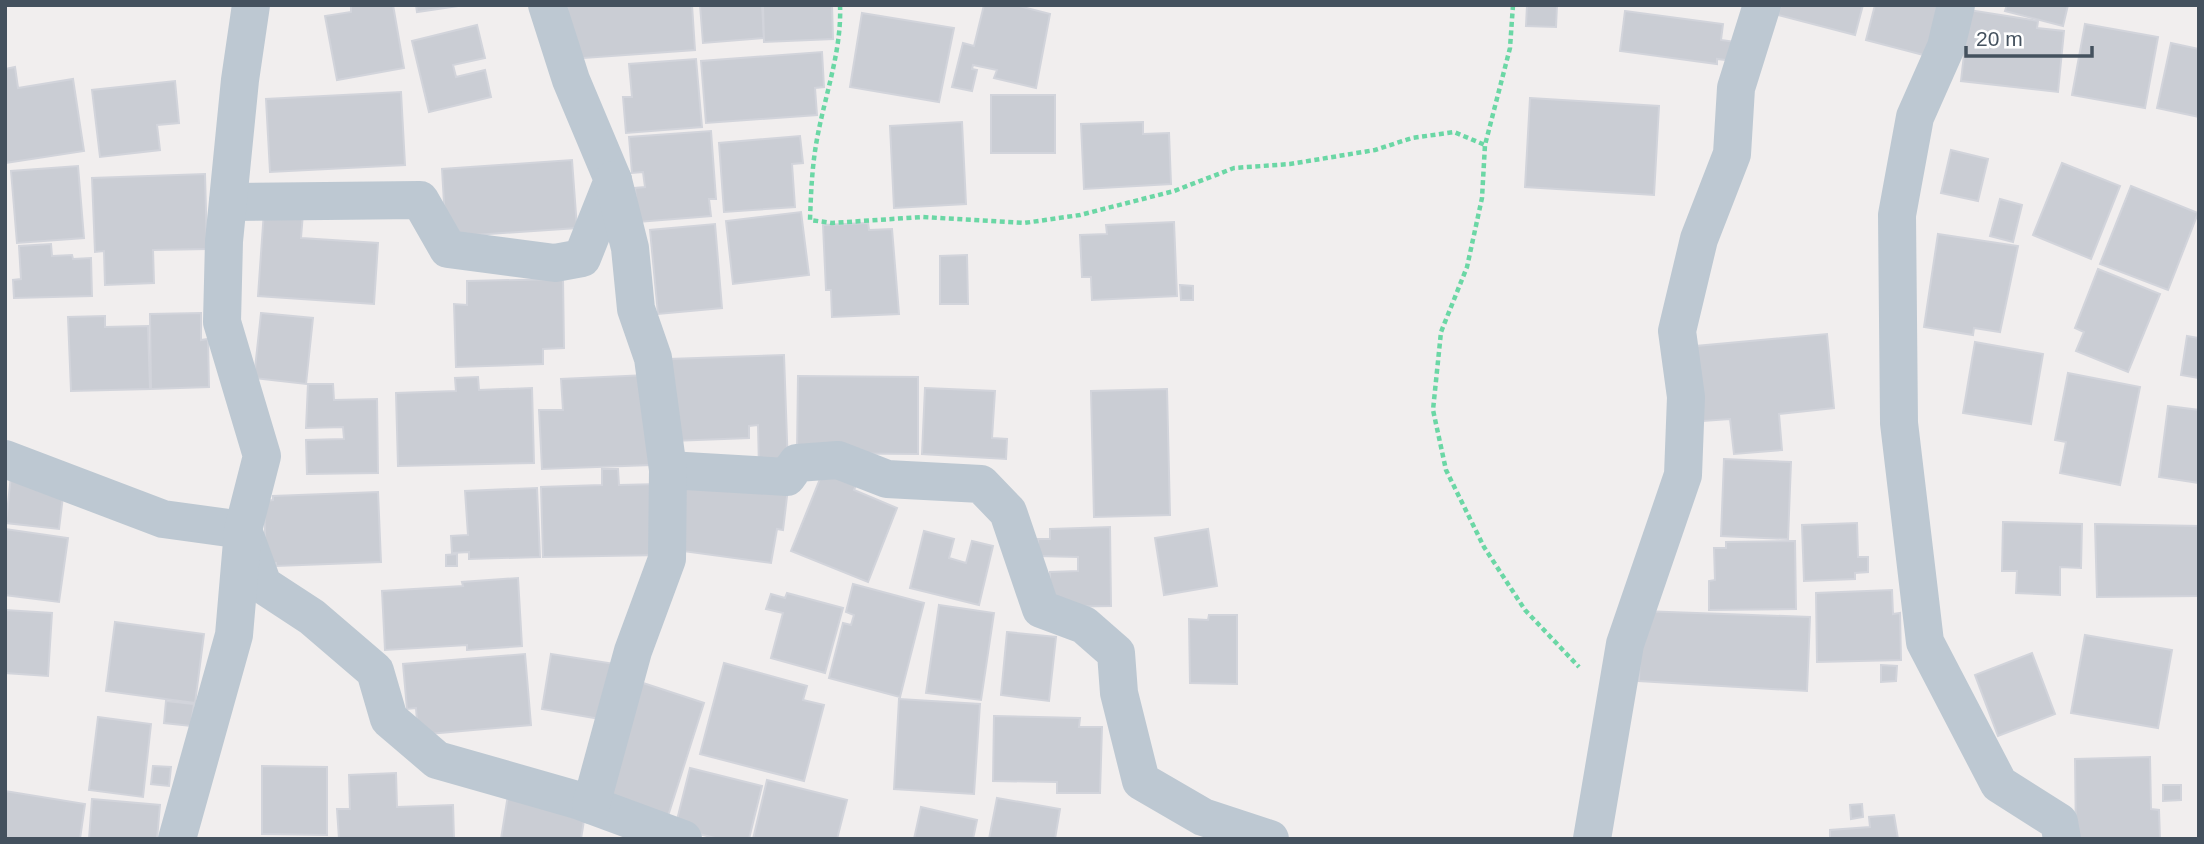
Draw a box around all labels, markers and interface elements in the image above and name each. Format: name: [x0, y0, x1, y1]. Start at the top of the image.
scale bar: [1966, 14, 2092, 58]
text: 20 m: [1976, 27, 2023, 50]

